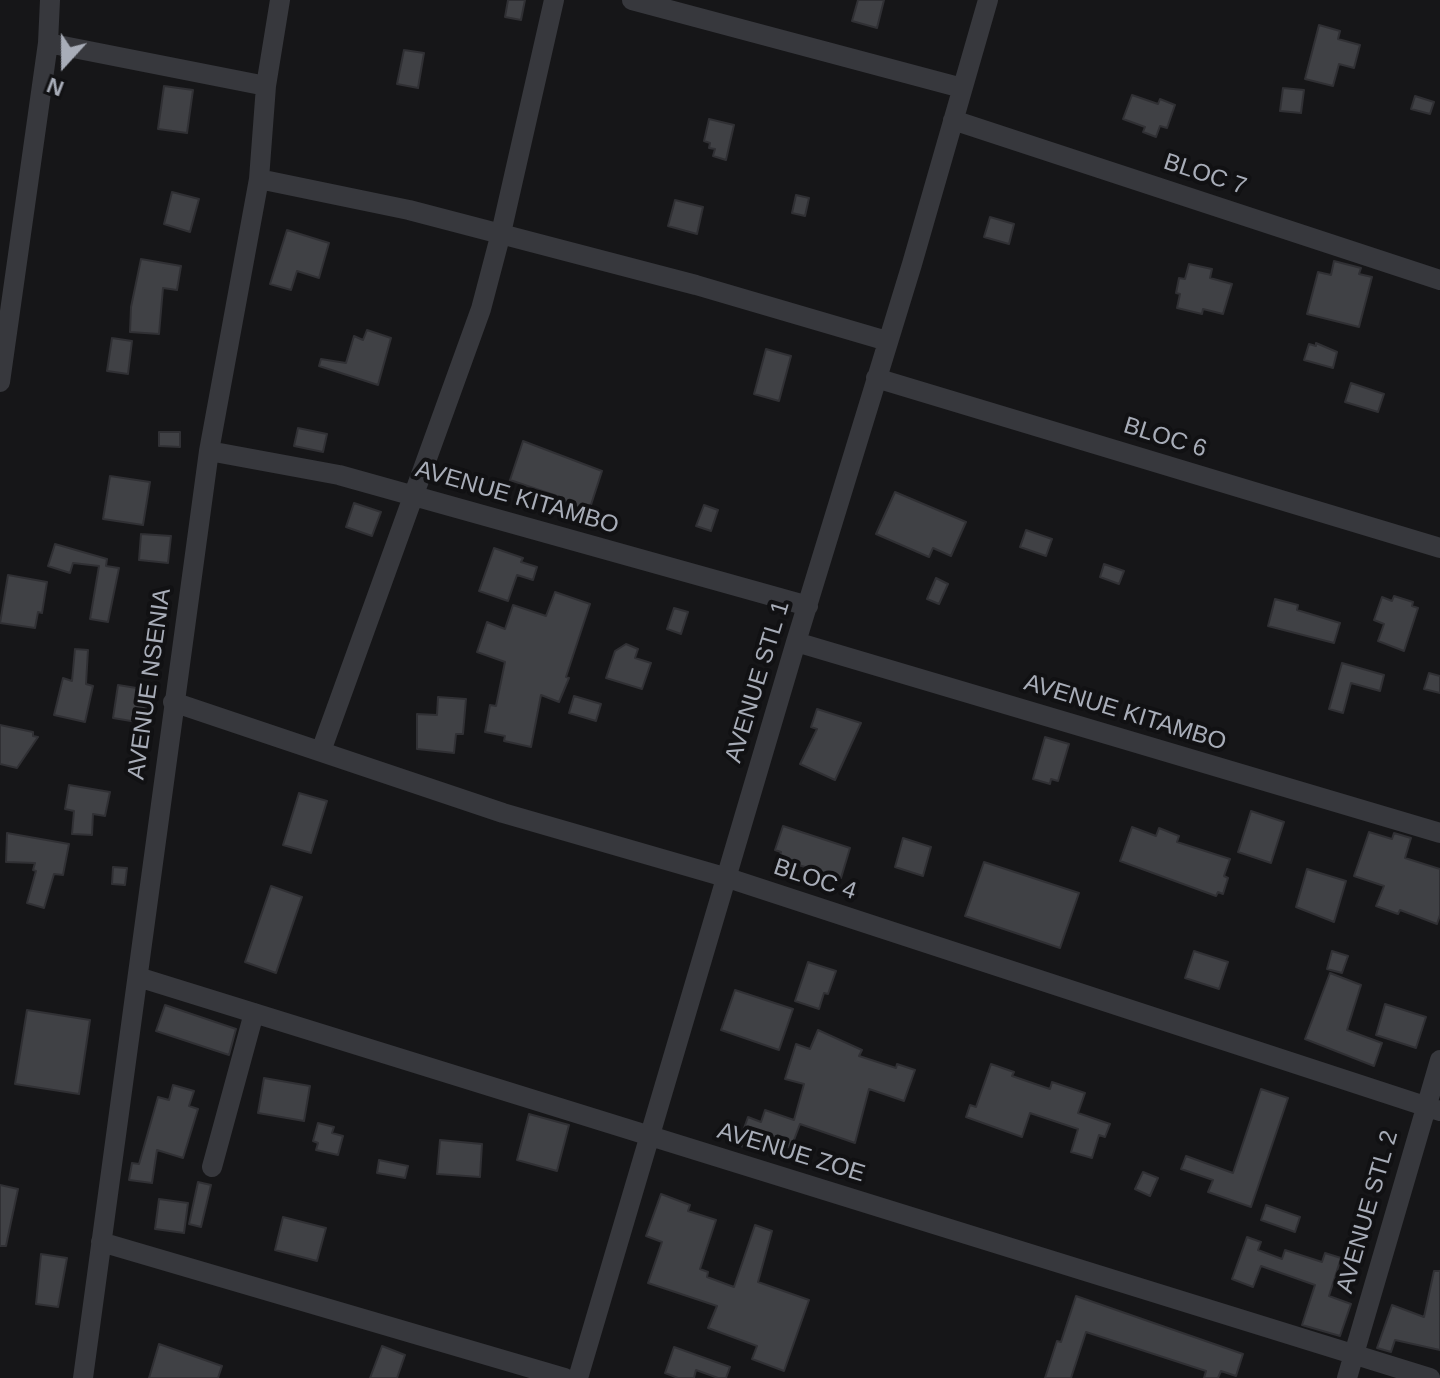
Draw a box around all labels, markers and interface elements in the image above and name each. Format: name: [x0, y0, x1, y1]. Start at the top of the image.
north arrow: [24, 24, 104, 104]
text: N: [43, 72, 67, 101]
street label: BLOC 7: [1160, 148, 1250, 202]
street label: BLOC 6: [1120, 412, 1210, 464]
street label: AVENUE KITAMBO: [412, 455, 622, 541]
street label: AVENUE NSENIA: [122, 586, 178, 782]
street label: AVENUE STL 1: [720, 598, 796, 766]
street label: AVENUE KITAMBO: [1020, 669, 1230, 757]
street label: BLOC 4: [770, 853, 860, 907]
street label: AVENUE ZOE: [714, 1117, 868, 1189]
street label: AVENUE STL 2: [1331, 1127, 1405, 1297]

